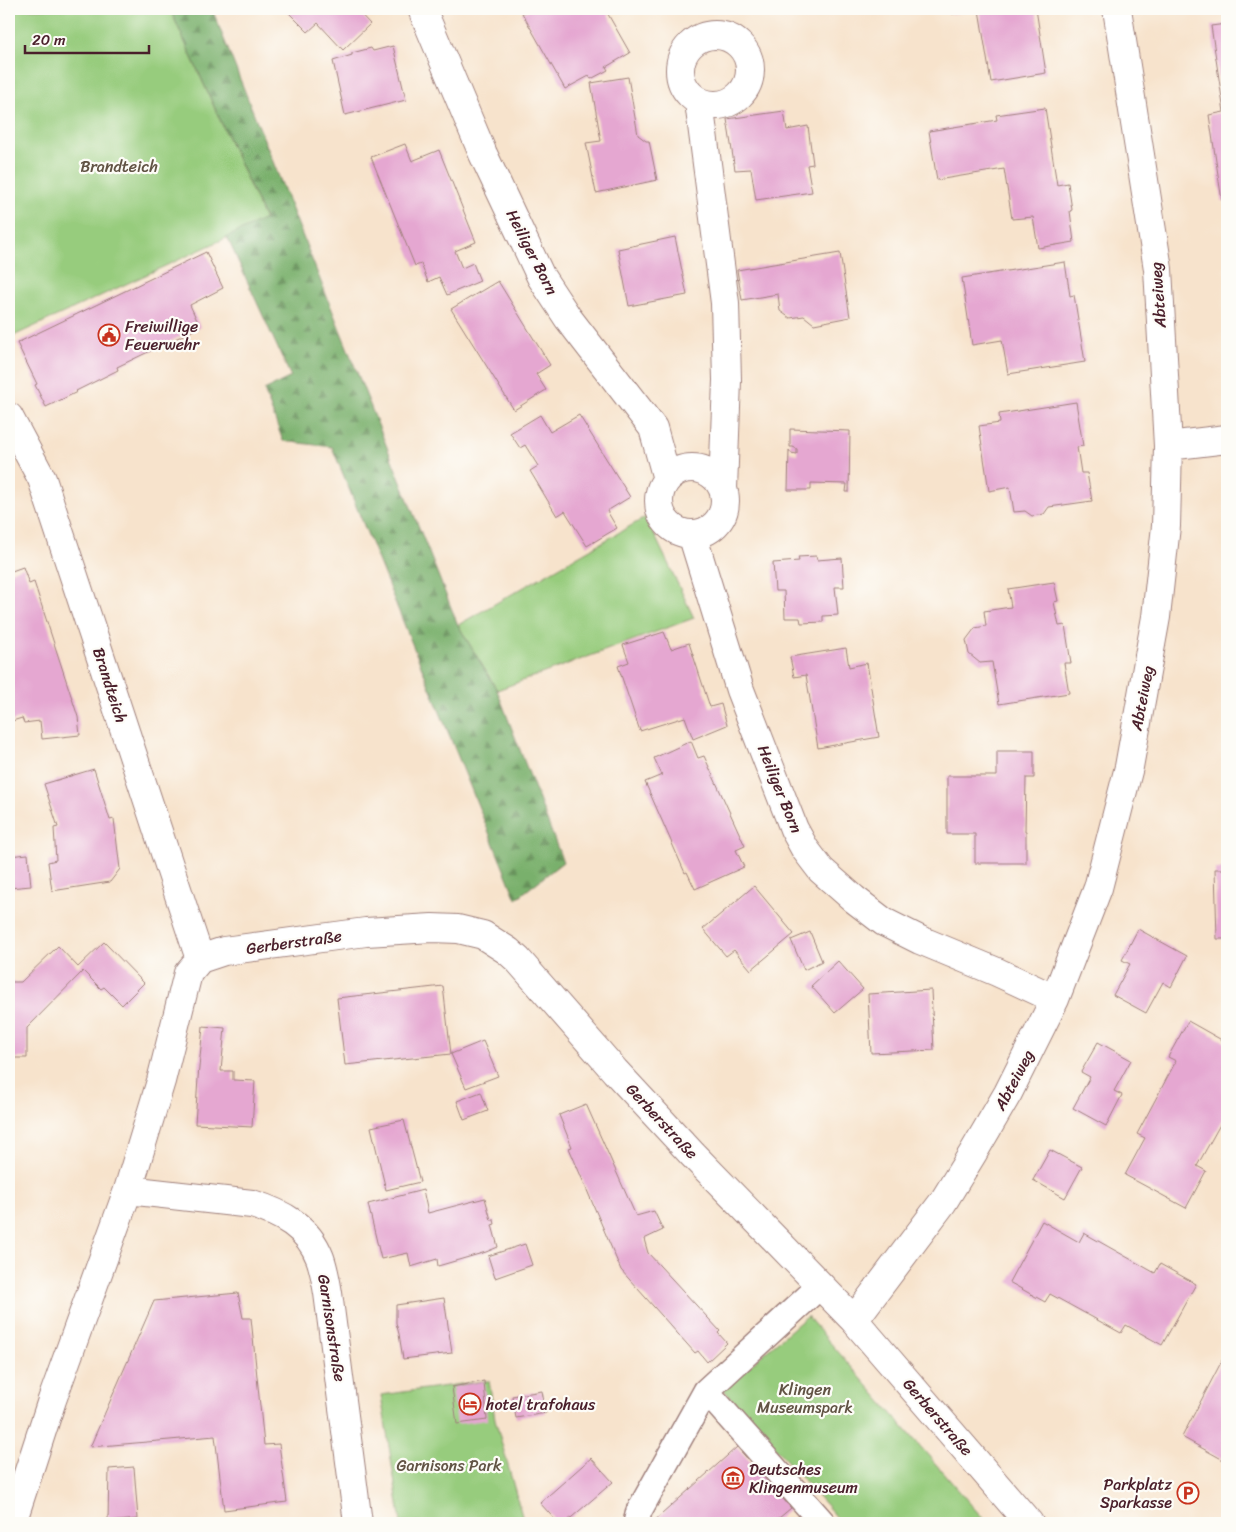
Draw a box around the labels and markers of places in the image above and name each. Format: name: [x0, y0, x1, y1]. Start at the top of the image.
place label: Freiwillige Feuerwehr: [125, 312, 200, 359]
public building icon: Freiwillige Feuerwehr: [97, 323, 121, 347]
place label: hotel trafohaus: [485, 1390, 596, 1419]
hotel icon: hotel trafohaus: [458, 1392, 482, 1416]
place label: Deutsches Klingenmuseum: [749, 1455, 858, 1502]
museum icon: Deutsches Klingenmuseum: [721, 1466, 745, 1490]
place label: Parkplatz Sparkasse: [1100, 1470, 1172, 1517]
parking icon: Parkplatz Sparkasse: [1176, 1481, 1200, 1505]

